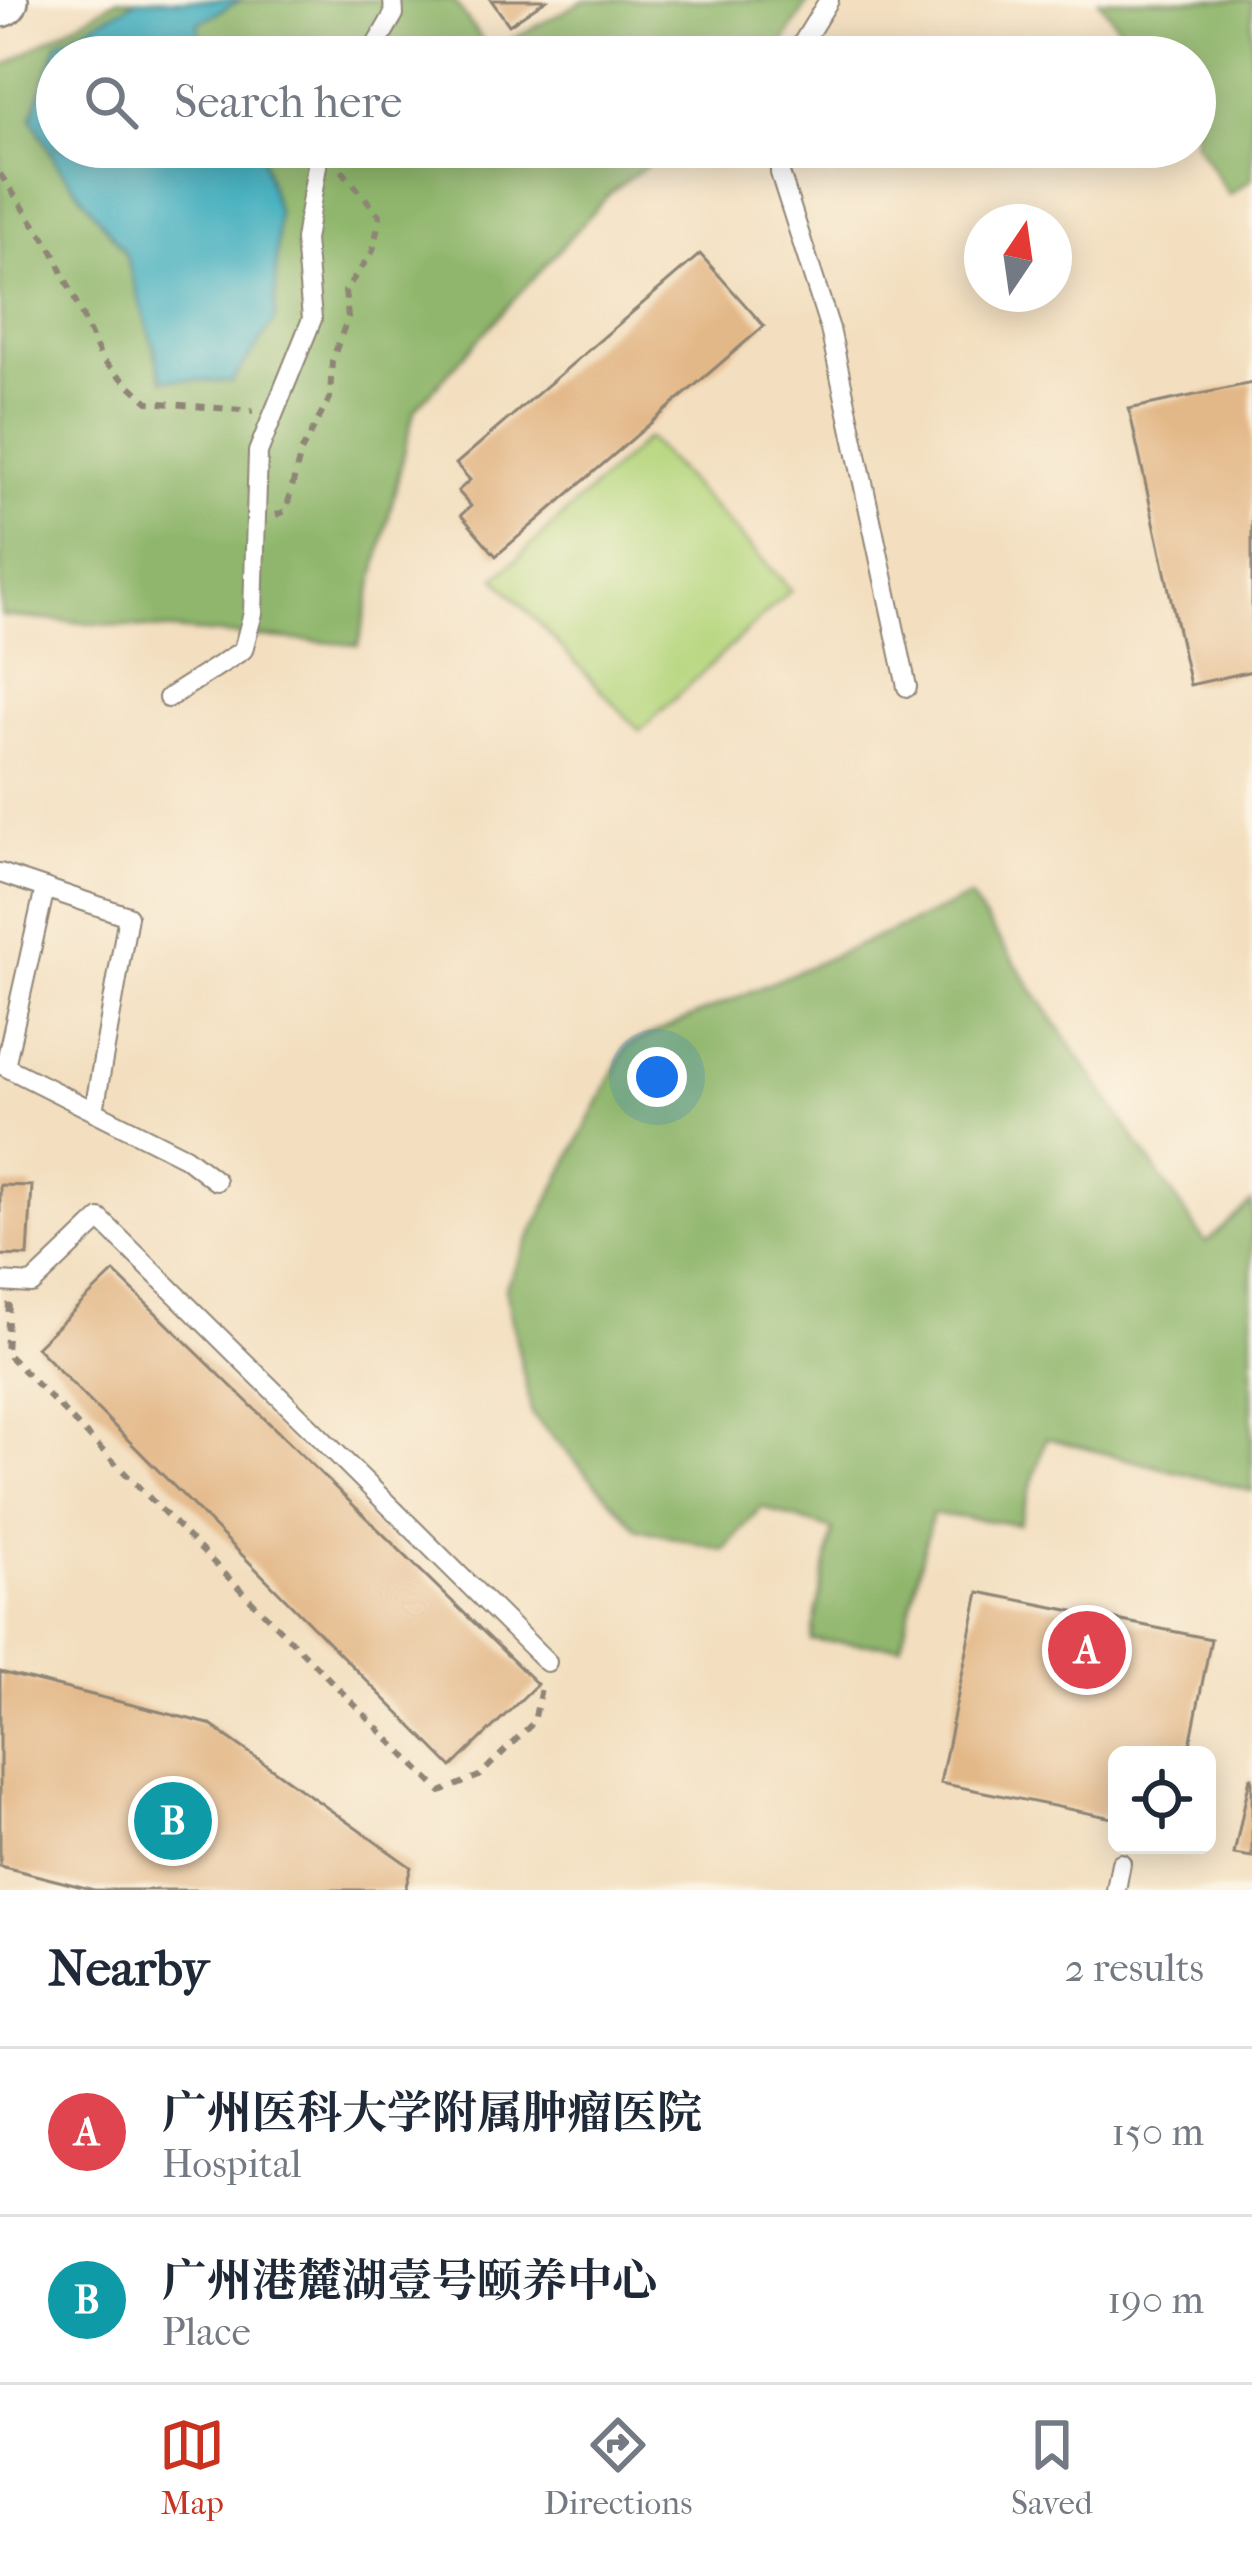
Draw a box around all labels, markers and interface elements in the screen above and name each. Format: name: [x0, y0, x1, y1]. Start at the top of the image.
search box: [36, 36, 1216, 168]
icon: search: [78, 69, 144, 135]
text: Search here: [174, 76, 402, 129]
north arrow: [964, 204, 1072, 312]
your location: [627, 1047, 687, 1107]
pin: A: [1048, 1605, 1126, 1695]
map controls: [1108, 1746, 1216, 1854]
button: locate: [1108, 1746, 1216, 1854]
pin: B: [134, 1776, 212, 1866]
text: Nearby: [48, 1938, 209, 1998]
text: 2 results: [1065, 1945, 1204, 1991]
text: 广州医科大学附属肿瘤医院: [162, 2087, 702, 2140]
text: A: [74, 2109, 100, 2155]
text: 150 m: [1111, 2109, 1204, 2155]
text: Hospital: [162, 2141, 302, 2187]
text: 广州港麓湖壹号颐养中心: [162, 2255, 657, 2308]
text: B: [74, 2277, 100, 2323]
text: 190 m: [1107, 2277, 1204, 2323]
text: Place: [162, 2309, 251, 2355]
tab: Map: [159, 2412, 225, 2523]
tab: Directions: [544, 2412, 692, 2523]
tab: Saved: [1011, 2412, 1093, 2523]

